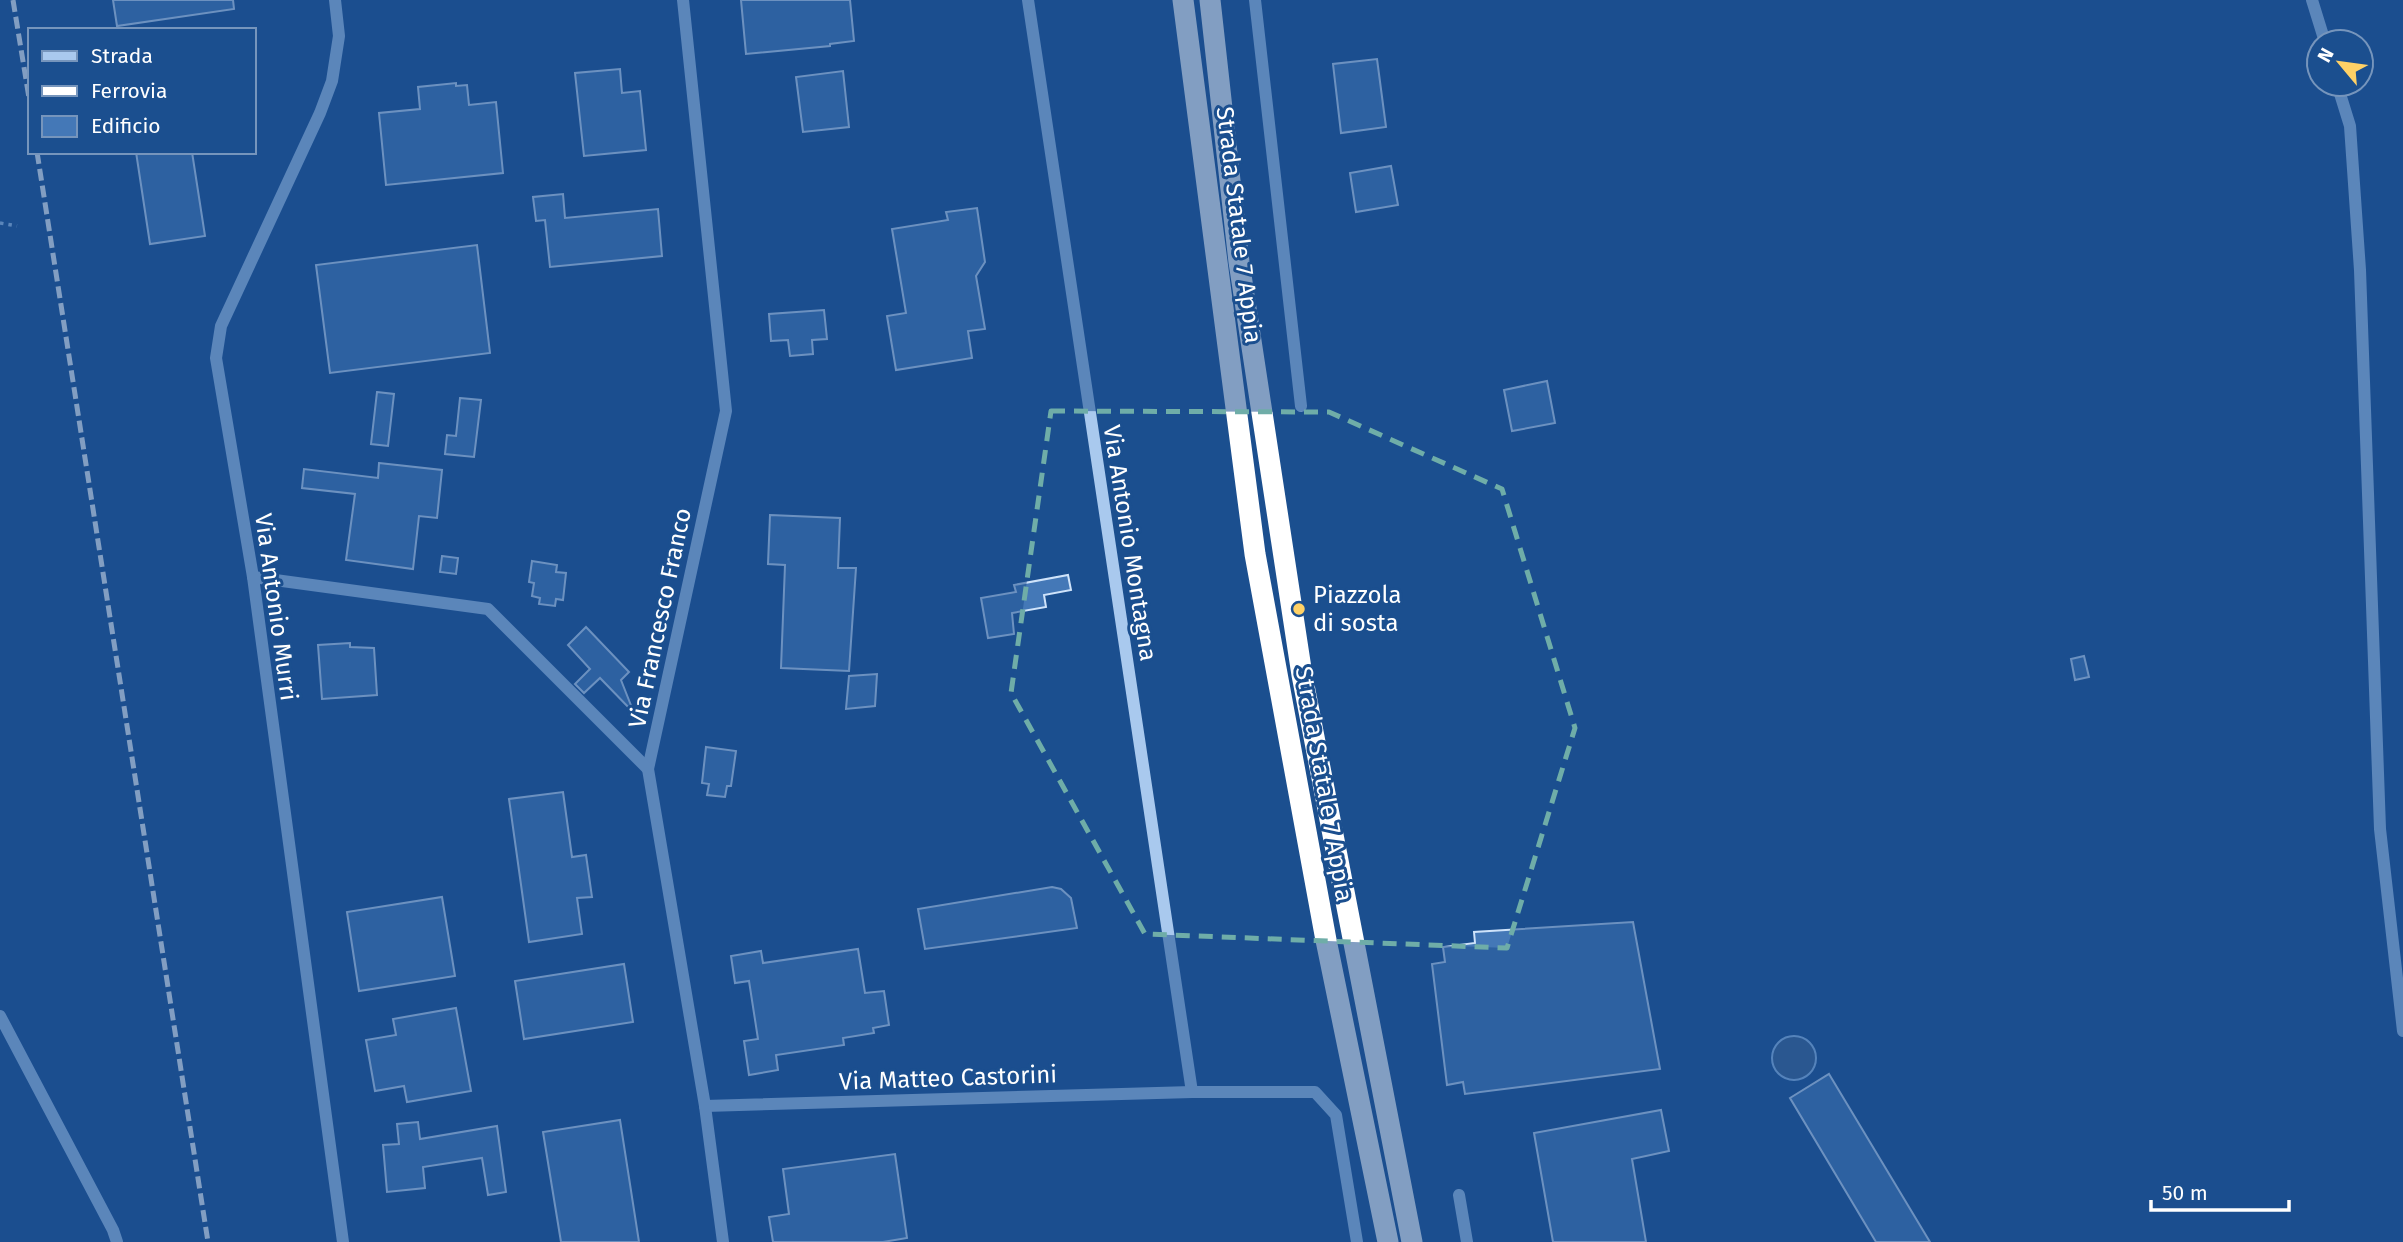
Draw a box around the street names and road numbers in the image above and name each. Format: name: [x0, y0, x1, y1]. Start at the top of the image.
street label: Strada Statale 7 Appia: [1211, 105, 1267, 345]
street label: Via Antonio Montagna: [1098, 423, 1162, 663]
street label: Via Francesco Franco: [623, 505, 697, 731]
street label: Via Antonio Murri: [249, 512, 303, 702]
street label: Strada Statale 7 Appia: [1290, 664, 1358, 904]
street label: Via Matteo Castorini: [839, 1060, 1057, 1096]

